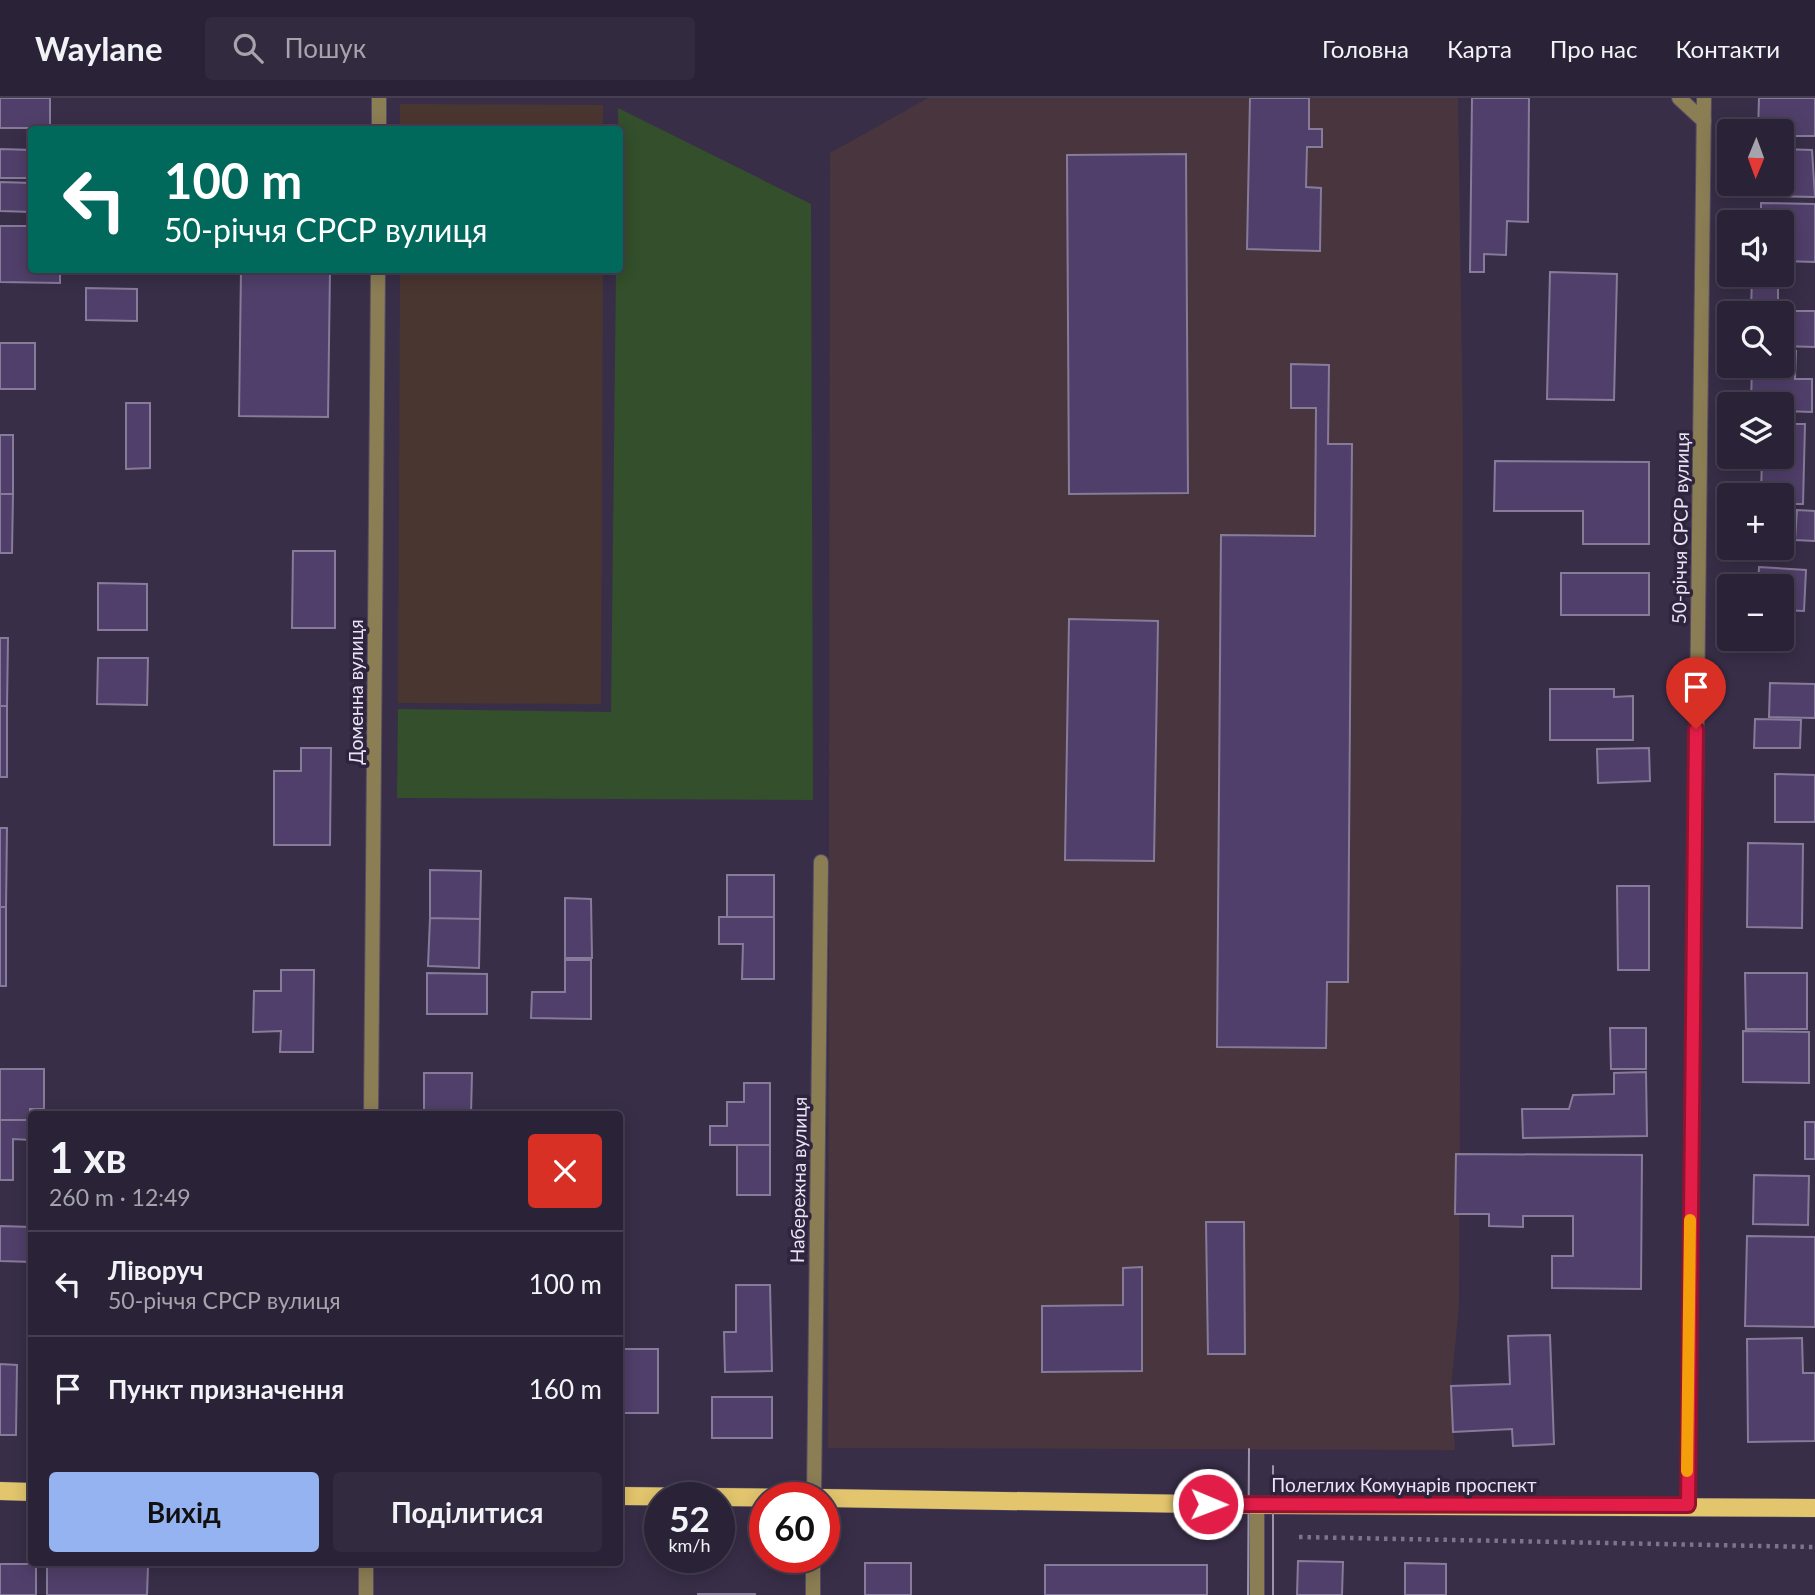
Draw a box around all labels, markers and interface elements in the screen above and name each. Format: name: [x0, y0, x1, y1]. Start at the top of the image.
search box: [205, 17, 695, 80]
text: Waylane: [35, 28, 163, 68]
icon: search: [229, 29, 267, 67]
text: Пошук: [285, 32, 366, 64]
text: Головна: [1322, 34, 1409, 63]
text: Карта: [1447, 34, 1512, 63]
text: Про нас: [1550, 34, 1637, 63]
text: Контакти: [1675, 34, 1780, 63]
north arrow: [1717, 119, 1794, 196]
map controls: [1717, 119, 1794, 651]
text: 100 m: [164, 151, 302, 209]
icon: left: [49, 154, 140, 245]
text: 50-річчя СРСР вулиця: [164, 210, 488, 249]
button: sound: [1717, 210, 1794, 287]
button: search: [1717, 301, 1794, 378]
button: layers: [1717, 392, 1794, 469]
street label: 50-річчя СРСР вулиця: [1667, 432, 1693, 624]
button: +: [1717, 483, 1794, 560]
button: −: [1717, 574, 1794, 651]
street label: Доменна вулиця: [344, 619, 367, 765]
pin: [1666, 657, 1726, 729]
icon: arrive: [1677, 668, 1715, 706]
street label: Набережна вулиця: [785, 1097, 811, 1263]
text: 1 хв: [49, 1132, 127, 1182]
button: close: [528, 1134, 602, 1208]
text: 260 m · 12:49: [49, 1183, 191, 1211]
text: Ліворуч: [108, 1254, 204, 1286]
icon: left: [49, 1265, 87, 1303]
text: 100 m: [529, 1268, 602, 1300]
text: 50-річчя СРСР вулиця: [108, 1286, 341, 1314]
icon: arrive: [49, 1370, 87, 1408]
text: Пункт призначення: [108, 1373, 344, 1405]
text: 160 m: [529, 1373, 602, 1405]
position arrow: [1171, 1467, 1245, 1541]
button: Вихід: [49, 1472, 319, 1552]
button: Поділитися: [333, 1472, 602, 1552]
street label: Полеглих Комунарів проспект: [1271, 1473, 1537, 1496]
speed limit sign: 60: [749, 1482, 840, 1573]
text: 52: [669, 1497, 710, 1539]
text: km/h: [668, 1534, 711, 1556]

